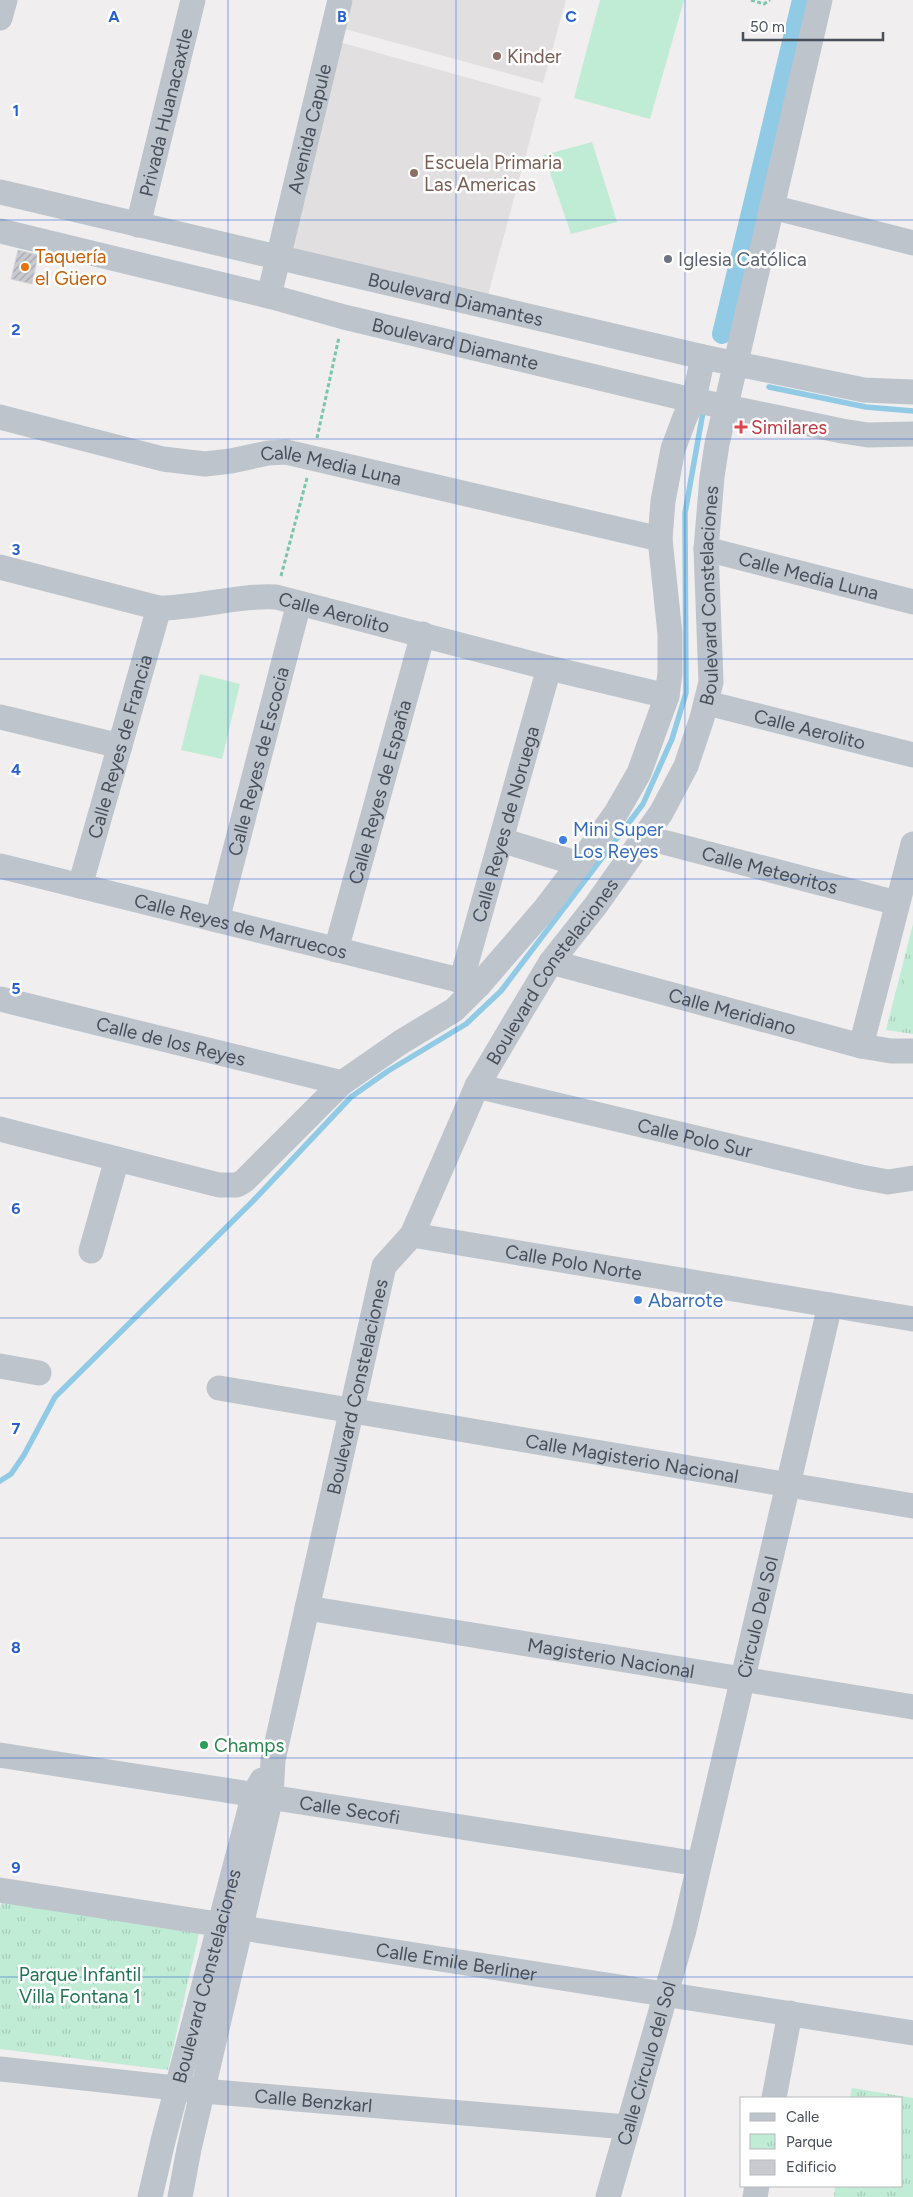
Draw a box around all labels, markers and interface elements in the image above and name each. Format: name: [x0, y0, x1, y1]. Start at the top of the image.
text: A: [108, 7, 120, 26]
text: B: [337, 7, 347, 26]
text: C: [565, 7, 577, 26]
scale bar: [743, 10, 883, 42]
text: 50 m: [750, 18, 785, 36]
street label: Privada Huanacaxtle: [134, 26, 197, 199]
place label: Kinder: [507, 45, 562, 68]
marker: Kinder: [491, 50, 503, 62]
street label: Avenida Capule: [282, 61, 336, 196]
text: 1: [13, 101, 19, 120]
place label: Escuela Primaria Las Americas: [424, 151, 562, 196]
marker: Escuela Primaria Las Americas: [408, 167, 420, 179]
place label: Taquería el Güero: [35, 245, 107, 290]
place label: Iglesia Católica: [678, 248, 807, 271]
marker: Iglesia Católica: [662, 253, 674, 265]
marker: Taquería el Güero: [19, 261, 31, 273]
street label: Boulevard Diamantes: [366, 267, 546, 331]
street label: Boulevard Diamante: [370, 313, 541, 375]
text: 2: [11, 320, 21, 339]
place label: Similares: [751, 416, 827, 439]
marker: Similares: [735, 421, 747, 433]
street label: Calle Media Luna: [258, 440, 404, 490]
street label: Boulevard Constelaciones: [694, 485, 723, 708]
text: 3: [12, 540, 21, 559]
street label: Calle Media Luna: [736, 546, 881, 604]
street label: Calle Aerolito: [276, 587, 392, 638]
street label: Calle Reyes de Francia: [83, 652, 157, 841]
street label: Calle Reyes de Escocia: [223, 664, 294, 858]
street label: Calle Reyes de España: [343, 697, 416, 887]
street label: Calle Aerolito: [752, 704, 868, 754]
street label: Calle Reyes de Noruega: [467, 723, 544, 925]
text: 4: [11, 760, 21, 779]
place label: Mini Super Los Reyes: [573, 818, 664, 863]
marker: Mini Super Los Reyes: [557, 834, 569, 846]
street label: Calle Meteoritos: [699, 841, 840, 899]
street label: Boulevard Constelaciones: [481, 874, 623, 1069]
street label: Calle Reyes de Marruecos: [132, 888, 350, 963]
text: 5: [11, 979, 21, 998]
street label: Calle Meridiano: [666, 983, 799, 1039]
street label: Calle de los Reyes: [94, 1012, 248, 1070]
street label: Calle Polo Sur: [635, 1113, 755, 1163]
text: 6: [11, 1199, 21, 1218]
street label: Calle Polo Norte: [504, 1239, 644, 1285]
street label: Boulevard Constelaciones: [322, 1276, 392, 1497]
place label: Abarrote: [648, 1289, 723, 1312]
marker: Abarrote: [632, 1294, 644, 1306]
text: 7: [12, 1419, 21, 1438]
street label: Calle Magisterio Nacional: [524, 1429, 740, 1488]
street label: Circulo Del Sol: [732, 1554, 782, 1680]
street label: Magisterio Nacional: [526, 1633, 696, 1683]
text: 8: [11, 1638, 21, 1657]
place label: Champs: [214, 1734, 284, 1757]
marker: Champs: [198, 1739, 210, 1751]
street label: Calle Secofi: [298, 1790, 402, 1829]
text: 9: [11, 1858, 21, 1877]
street label: Boulevard Constelaciones: [167, 1866, 245, 2086]
street label: Calle Emile Berliner: [374, 1938, 539, 1986]
park label: Parque Infantil Villa Fontana 1: [19, 1963, 141, 2008]
street label: Calle Círculo del Sol: [612, 1979, 680, 2148]
street label: Calle Benzkarl: [254, 2084, 373, 2117]
legend: [740, 2097, 903, 2187]
text: Calle: [786, 2108, 819, 2126]
text: Parque: [786, 2133, 833, 2151]
text: Edificio: [786, 2158, 837, 2176]

